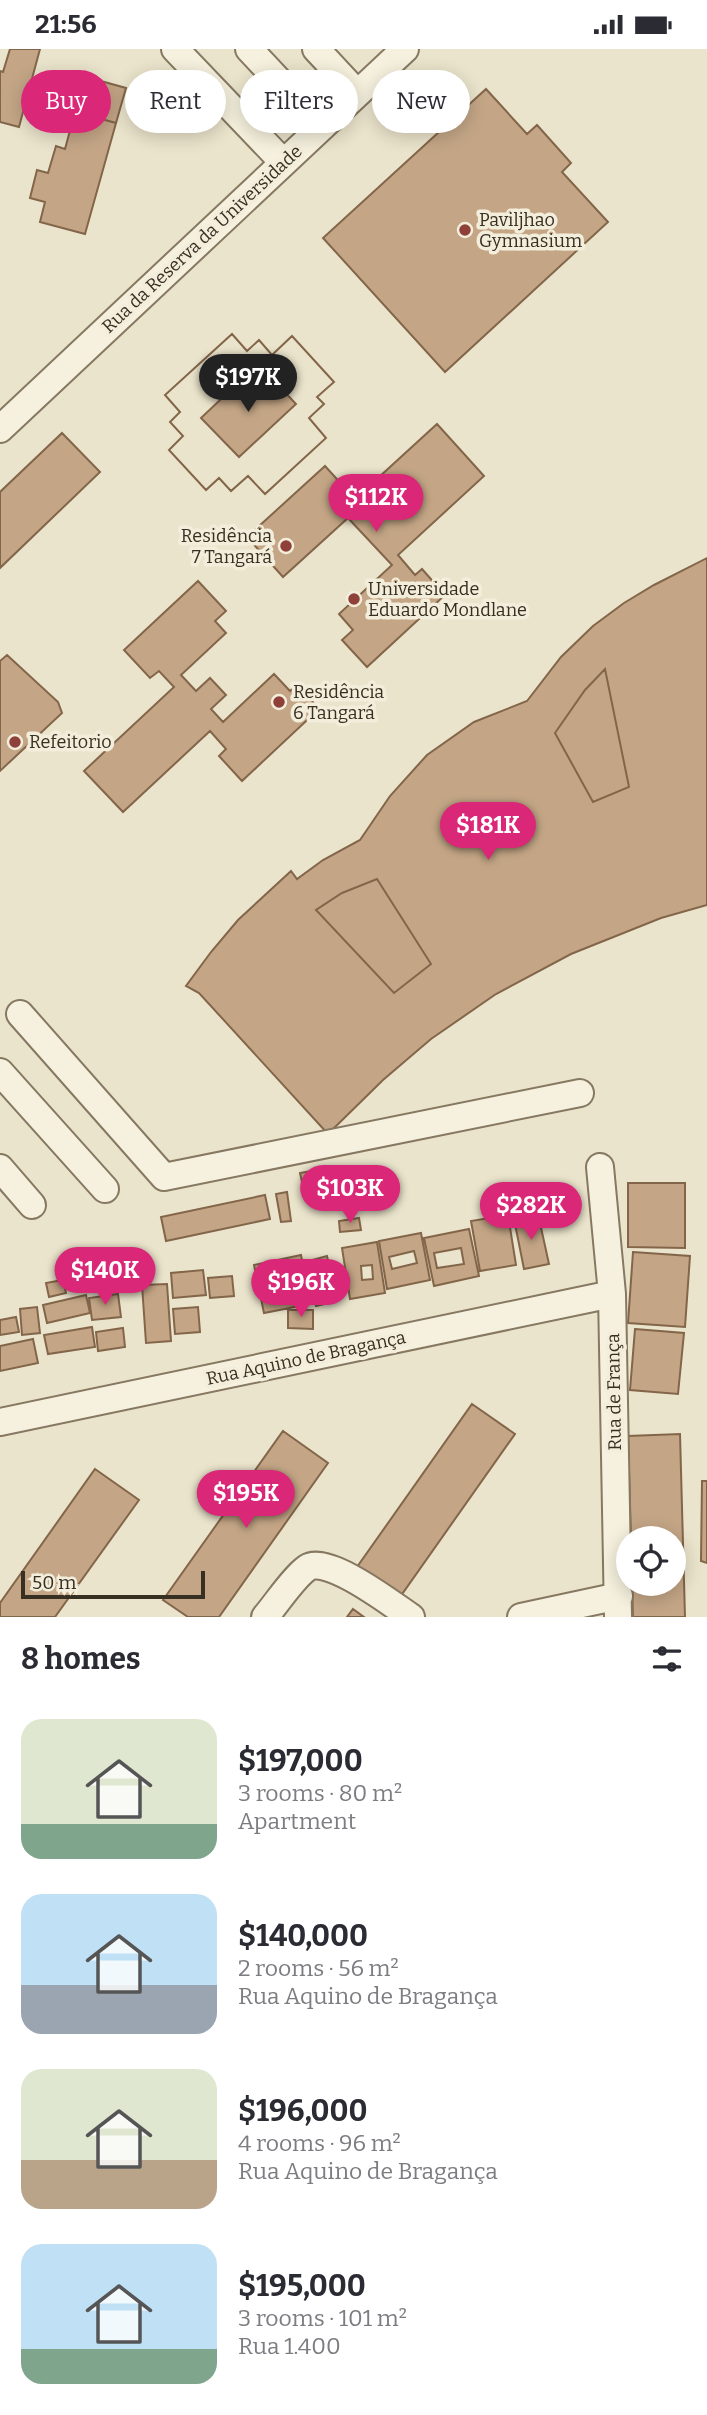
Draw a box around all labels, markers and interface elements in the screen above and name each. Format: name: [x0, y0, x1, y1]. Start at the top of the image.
text: 21:56: [35, 9, 97, 40]
chip: Buy: [21, 70, 111, 133]
chip: Rent: [125, 70, 226, 133]
chip: Filters: [240, 70, 358, 133]
chip: New: [372, 70, 470, 133]
street label: Rua da Reserva da Universidade: [97, 140, 307, 338]
place label: Paviljhao Gymnasium: [479, 209, 582, 252]
marker: Paviljhao Gymnasium: [457, 222, 473, 238]
pin: $197K: [199, 355, 297, 414]
text: $197K: [215, 363, 281, 391]
pin: $112K: [327, 475, 425, 534]
text: $112K: [344, 483, 408, 511]
place label: Residência 7 Tangará: [181, 525, 272, 568]
marker: Residência 7 Tangará: [278, 538, 294, 554]
place label: Universidade Eduardo Mondlane: [368, 578, 527, 621]
marker: Universidade Eduardo Mondlane: [346, 591, 362, 607]
place label: Residência 6 Tangará: [293, 681, 384, 724]
marker: Residência 6 Tangará: [271, 694, 287, 710]
place label: Refeitorio: [29, 731, 112, 753]
marker: Refeitorio: [7, 734, 23, 750]
pin: $181K: [439, 803, 537, 862]
text: $181K: [456, 811, 520, 839]
pin: $103K: [301, 1165, 399, 1225]
text: $103K: [316, 1174, 384, 1202]
pin: $282K: [482, 1183, 580, 1242]
text: $282K: [496, 1191, 566, 1219]
pin: $140K: [56, 1247, 154, 1307]
text: $140K: [71, 1256, 139, 1284]
pin: $196K: [252, 1259, 350, 1319]
text: $196K: [267, 1268, 335, 1296]
street label: Rua Aquino de Bragança: [204, 1326, 408, 1390]
street label: Rua de França: [602, 1333, 626, 1451]
pin: $195K: [197, 1471, 295, 1530]
text: $195K: [213, 1479, 279, 1507]
map controls: [616, 1526, 686, 1596]
button: locate: [616, 1526, 686, 1596]
scale bar: [21, 1568, 205, 1600]
text: 50 m: [32, 1571, 76, 1594]
icon: filters: [648, 1640, 686, 1678]
text: 8 homes: [21, 1641, 141, 1677]
text: $197,000: [238, 1743, 363, 1779]
icon: home: [77, 1747, 161, 1831]
text: 3 rooms · 80 m²: [238, 1779, 402, 1807]
text: Apartment: [238, 1807, 356, 1835]
text: $140,000: [238, 1918, 368, 1954]
icon: home: [77, 1922, 161, 2006]
text: 2 rooms · 56 m²: [238, 1954, 399, 1982]
text: Rua Aquino de Bragança: [238, 1982, 498, 2010]
text: $196,000: [238, 2093, 368, 2129]
icon: home: [77, 2097, 161, 2181]
text: 4 rooms · 96 m²: [238, 2129, 401, 2157]
text: Rua Aquino de Bragança: [238, 2157, 498, 2185]
text: $195,000: [238, 2268, 366, 2304]
icon: home: [77, 2272, 161, 2356]
text: 3 rooms · 101 m²: [238, 2304, 407, 2332]
text: Rua 1.400: [238, 2332, 341, 2360]

